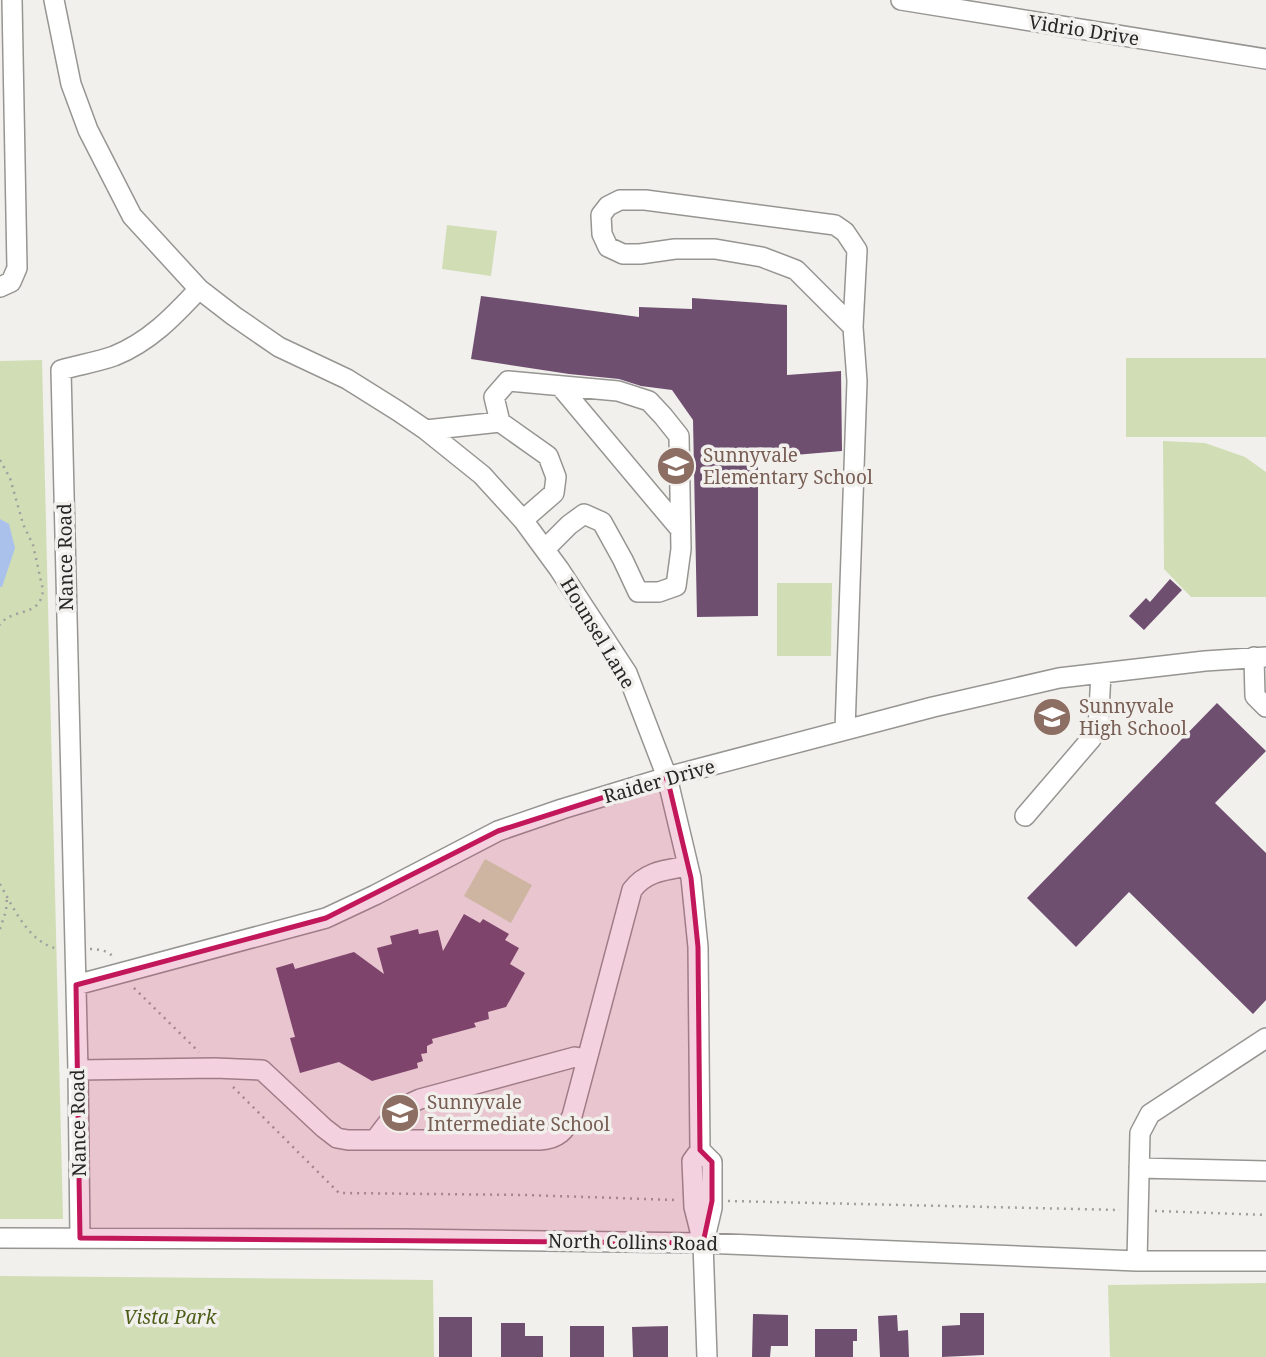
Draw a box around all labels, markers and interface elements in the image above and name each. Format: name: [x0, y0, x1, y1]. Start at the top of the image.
street label: Vidrio Drive: [1027, 8, 1141, 52]
place label: Sunnyvale Elementary School: [703, 442, 873, 490]
school or university icon: Sunnyvale Elementary School: [655, 445, 697, 487]
street label: Nance Road: [51, 503, 79, 611]
street label: Hounsel Lane: [555, 573, 641, 693]
place label: Sunnyvale High School: [1079, 693, 1187, 741]
school or university icon: Sunnyvale High School: [1031, 696, 1073, 738]
street label: Raider Drive: [600, 753, 718, 809]
street label: Nance Road: [64, 1069, 92, 1177]
place label: Sunnyvale Intermediate School: [427, 1089, 610, 1137]
school or university icon: Sunnyvale Intermediate School: [379, 1092, 421, 1134]
street label: North Collins Road: [548, 1228, 719, 1256]
park label: Vista Park: [124, 1304, 218, 1330]

